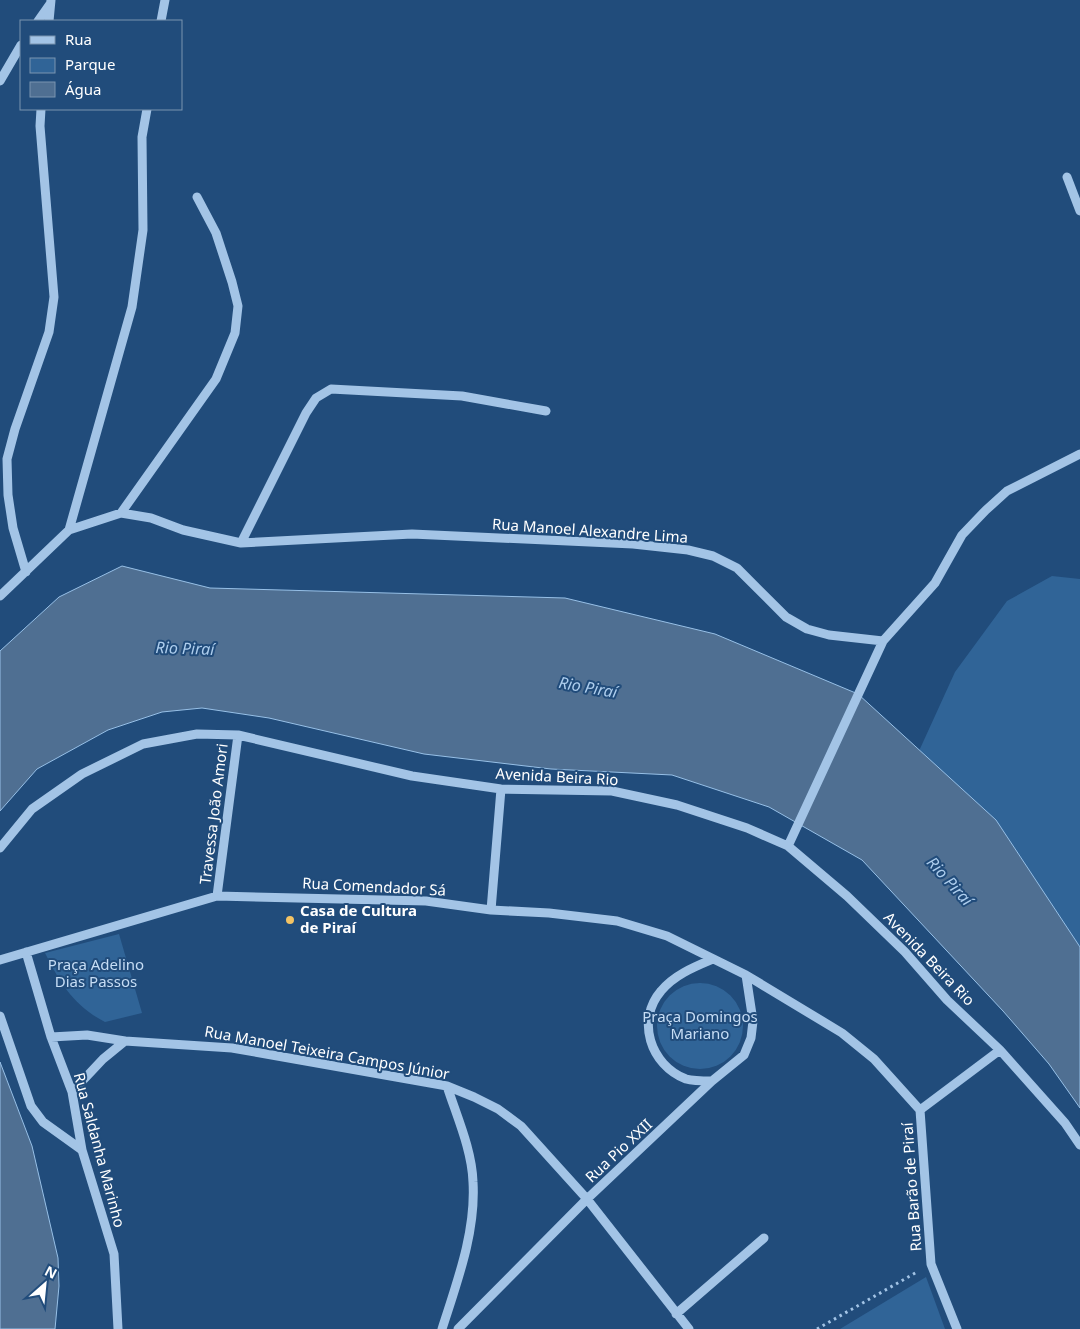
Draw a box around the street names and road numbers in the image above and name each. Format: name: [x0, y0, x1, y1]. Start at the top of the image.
street label: Rua Manoel Alexandre Lima: [491, 513, 689, 547]
street label: Travessa João Amori: [194, 742, 232, 886]
street label: Avenida Beira Rio: [495, 763, 619, 789]
street label: Rua Comendador Sá: [302, 872, 446, 900]
street label: Avenida Beira Rio: [880, 907, 980, 1009]
street label: Rua Manoel Teixeira Campos Júnior: [203, 1021, 451, 1083]
street label: Rua Saldanha Marinho: [70, 1070, 130, 1229]
street label: Rua Pio XXII: [581, 1114, 656, 1186]
street label: Rua Barão de Piraí: [896, 1121, 925, 1252]

